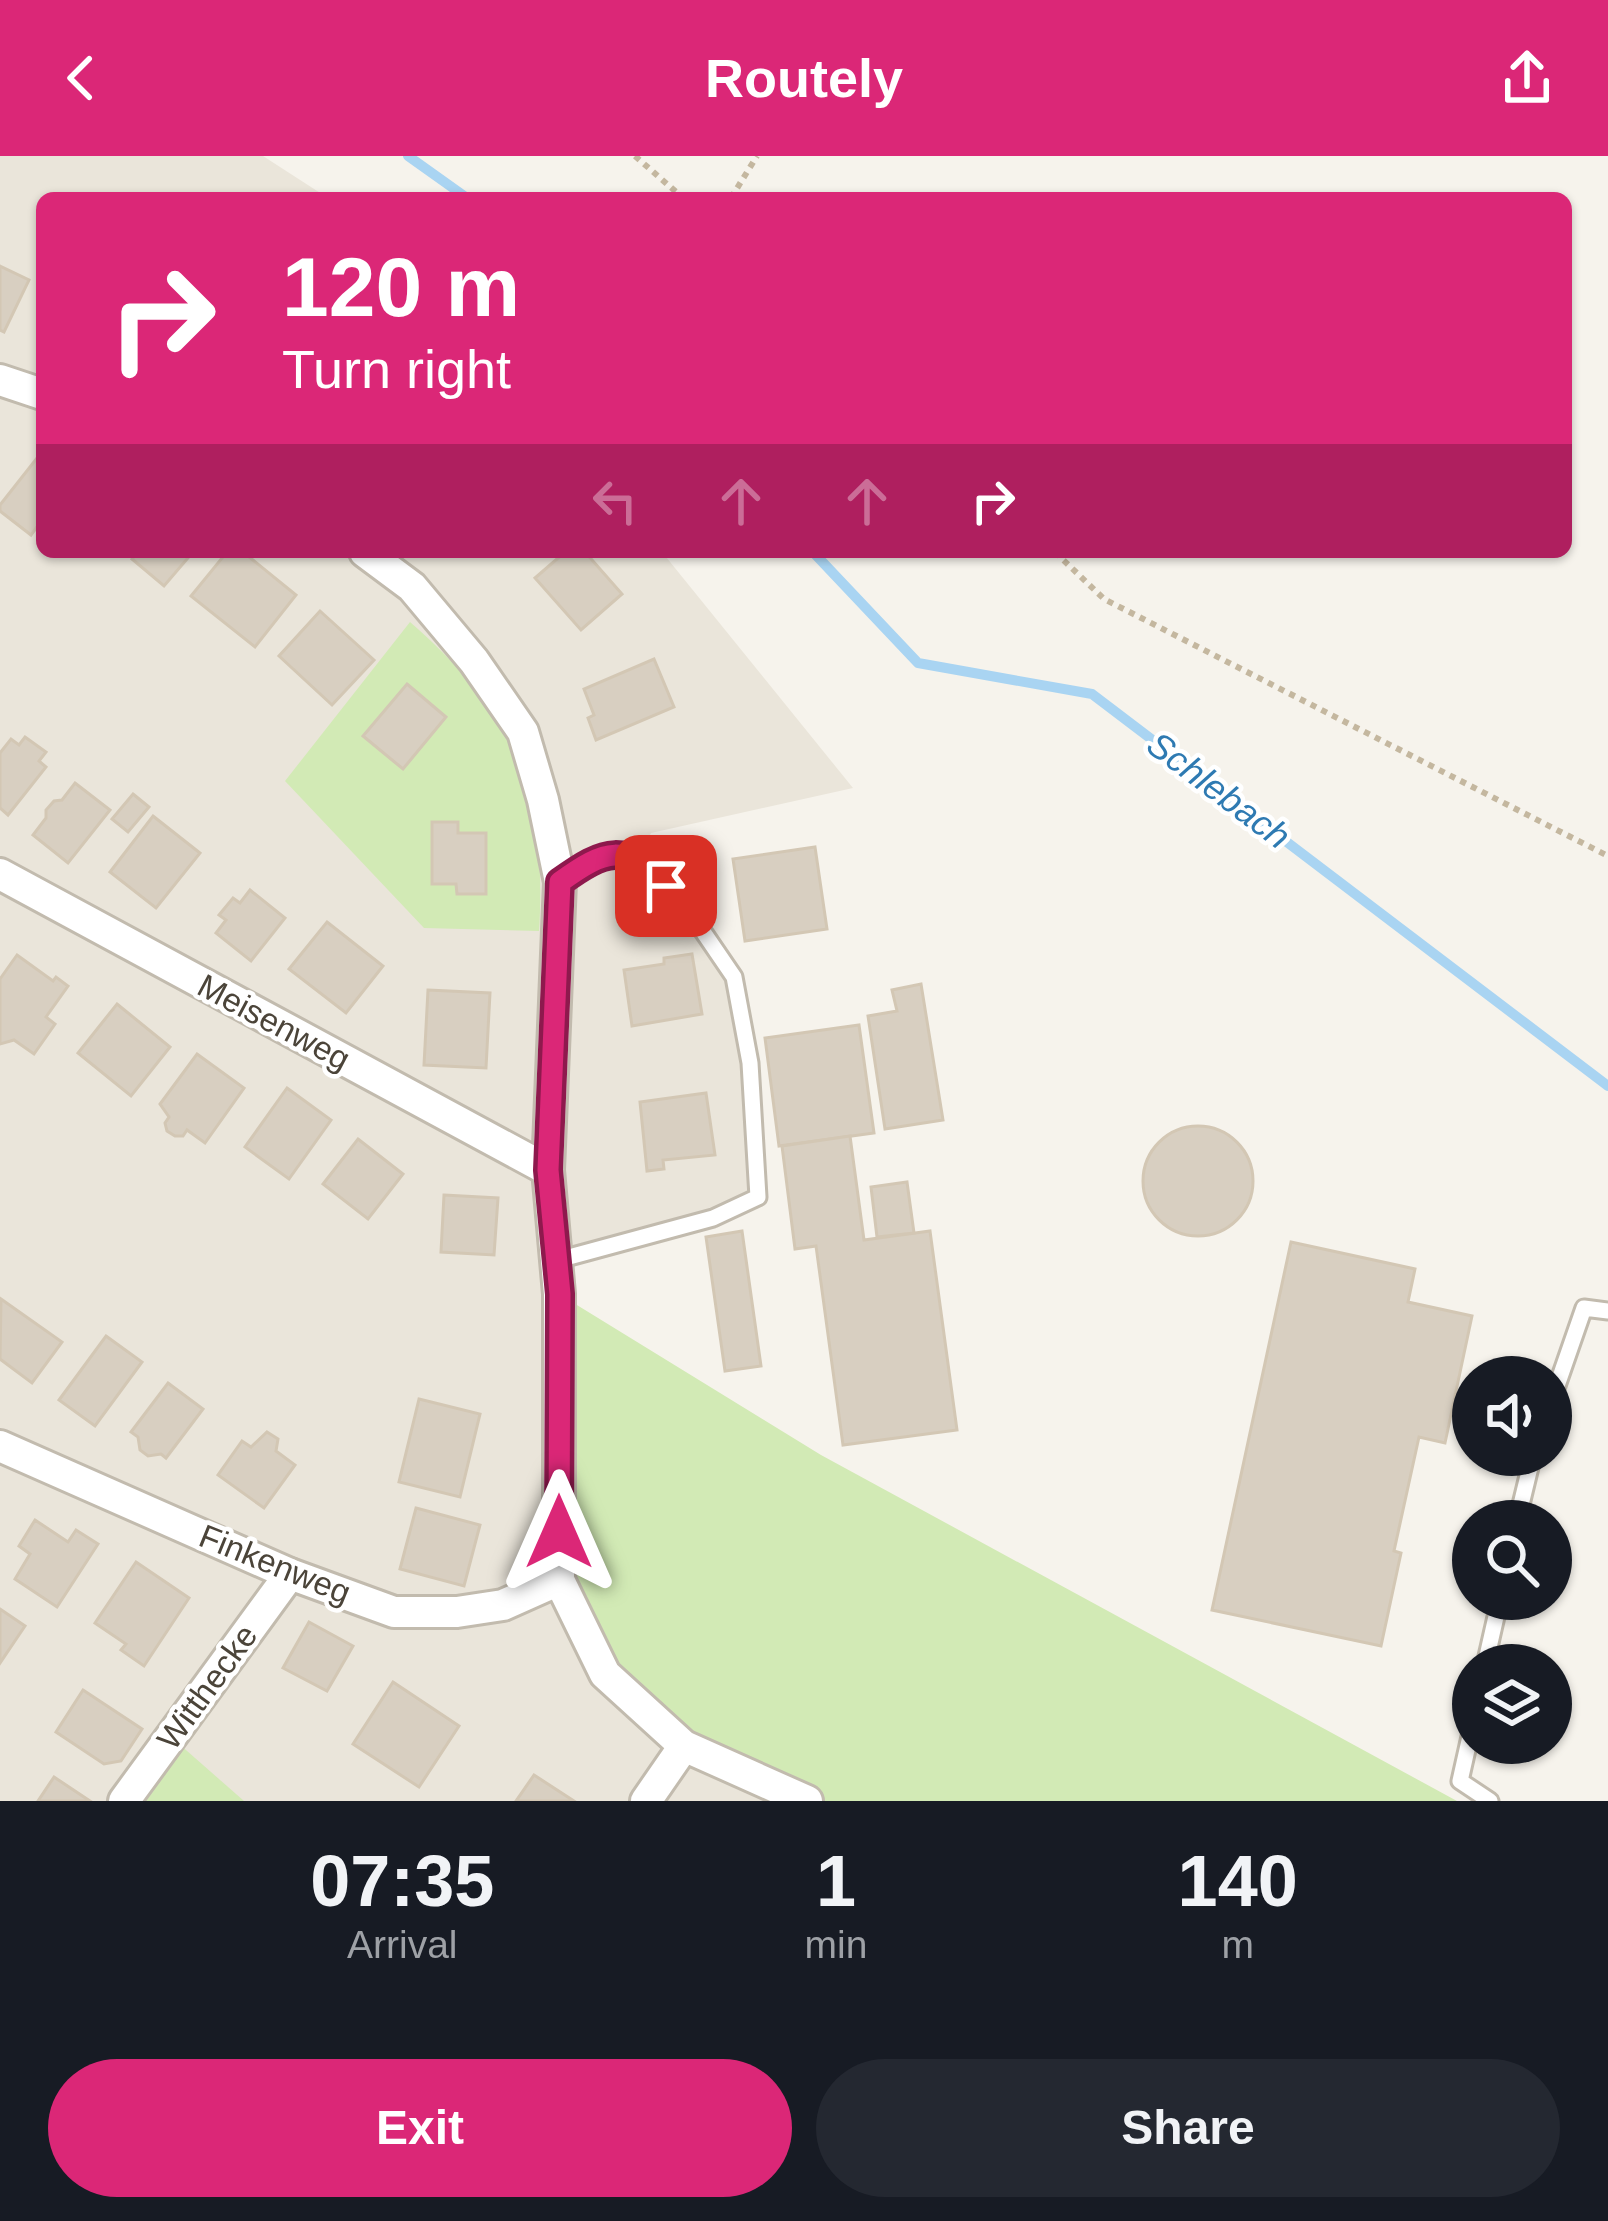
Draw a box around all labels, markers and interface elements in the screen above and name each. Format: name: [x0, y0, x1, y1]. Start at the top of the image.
icon: back: [48, 45, 114, 111]
icon: share: [1494, 45, 1560, 111]
text: Routely: [705, 48, 903, 108]
icon: right: [84, 240, 240, 396]
text: 120 m: [282, 240, 520, 334]
text: Turn right: [282, 339, 511, 399]
icon: left: [582, 468, 648, 534]
icon: ahead: [708, 468, 774, 534]
icon: ahead: [834, 468, 900, 534]
icon: right: [960, 468, 1026, 534]
water label: Schlebach: [1140, 723, 1298, 857]
pin: [615, 835, 717, 937]
icon: arrive: [633, 853, 699, 919]
street label: Meisenweg: [192, 966, 356, 1078]
map controls: [1452, 1356, 1572, 1764]
button: sound: [1452, 1356, 1572, 1476]
position arrow: [496, 1469, 622, 1595]
button: search: [1452, 1500, 1572, 1620]
street label: Finkenweg: [194, 1517, 356, 1611]
street label: Witthecke: [149, 1618, 265, 1756]
button: layers: [1452, 1644, 1572, 1764]
text: 07:35: [310, 1841, 494, 1921]
text: 1: [816, 1841, 856, 1921]
text: 140: [1178, 1841, 1298, 1921]
text: Arrival: [347, 1923, 458, 1966]
text: min: [805, 1923, 867, 1966]
text: m: [1221, 1923, 1254, 1966]
button: Exit: [48, 2059, 792, 2197]
button: Share: [816, 2059, 1560, 2197]

